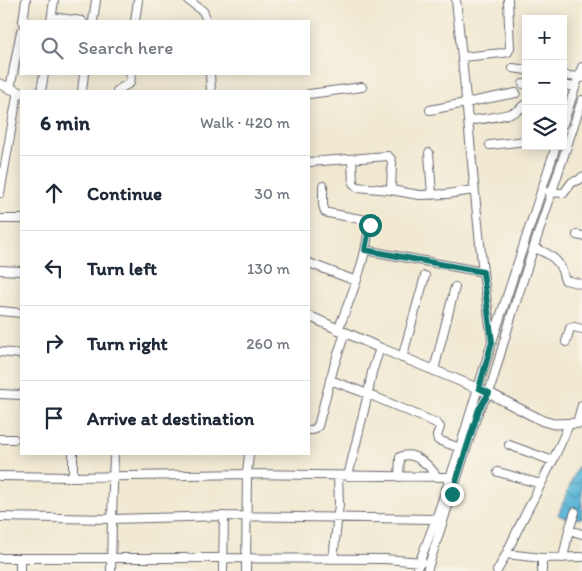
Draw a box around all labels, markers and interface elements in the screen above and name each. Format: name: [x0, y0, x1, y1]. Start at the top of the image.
map controls: [522, 15, 567, 150]
button: +: [522, 15, 567, 60]
search box: [20, 20, 310, 75]
icon: search: [38, 34, 66, 62]
text: Search here: [78, 36, 173, 59]
button: −: [522, 60, 567, 105]
button: layers: [522, 105, 567, 150]
text: 6 min: [40, 110, 90, 135]
text: Walk · 420 m: [200, 113, 290, 132]
icon: ahead: [40, 179, 68, 207]
text: Continue: [87, 182, 162, 205]
text: 30 m: [254, 184, 290, 203]
route start: [359, 214, 382, 237]
icon: left: [40, 254, 68, 282]
text: Turn left: [87, 257, 157, 280]
text: 130 m: [247, 259, 290, 278]
icon: right: [40, 329, 68, 357]
text: Turn right: [87, 332, 168, 355]
text: 260 m: [246, 334, 290, 353]
icon: arrive: [40, 404, 68, 432]
text: Arrive at destination: [87, 407, 254, 430]
route end: [441, 483, 464, 506]

